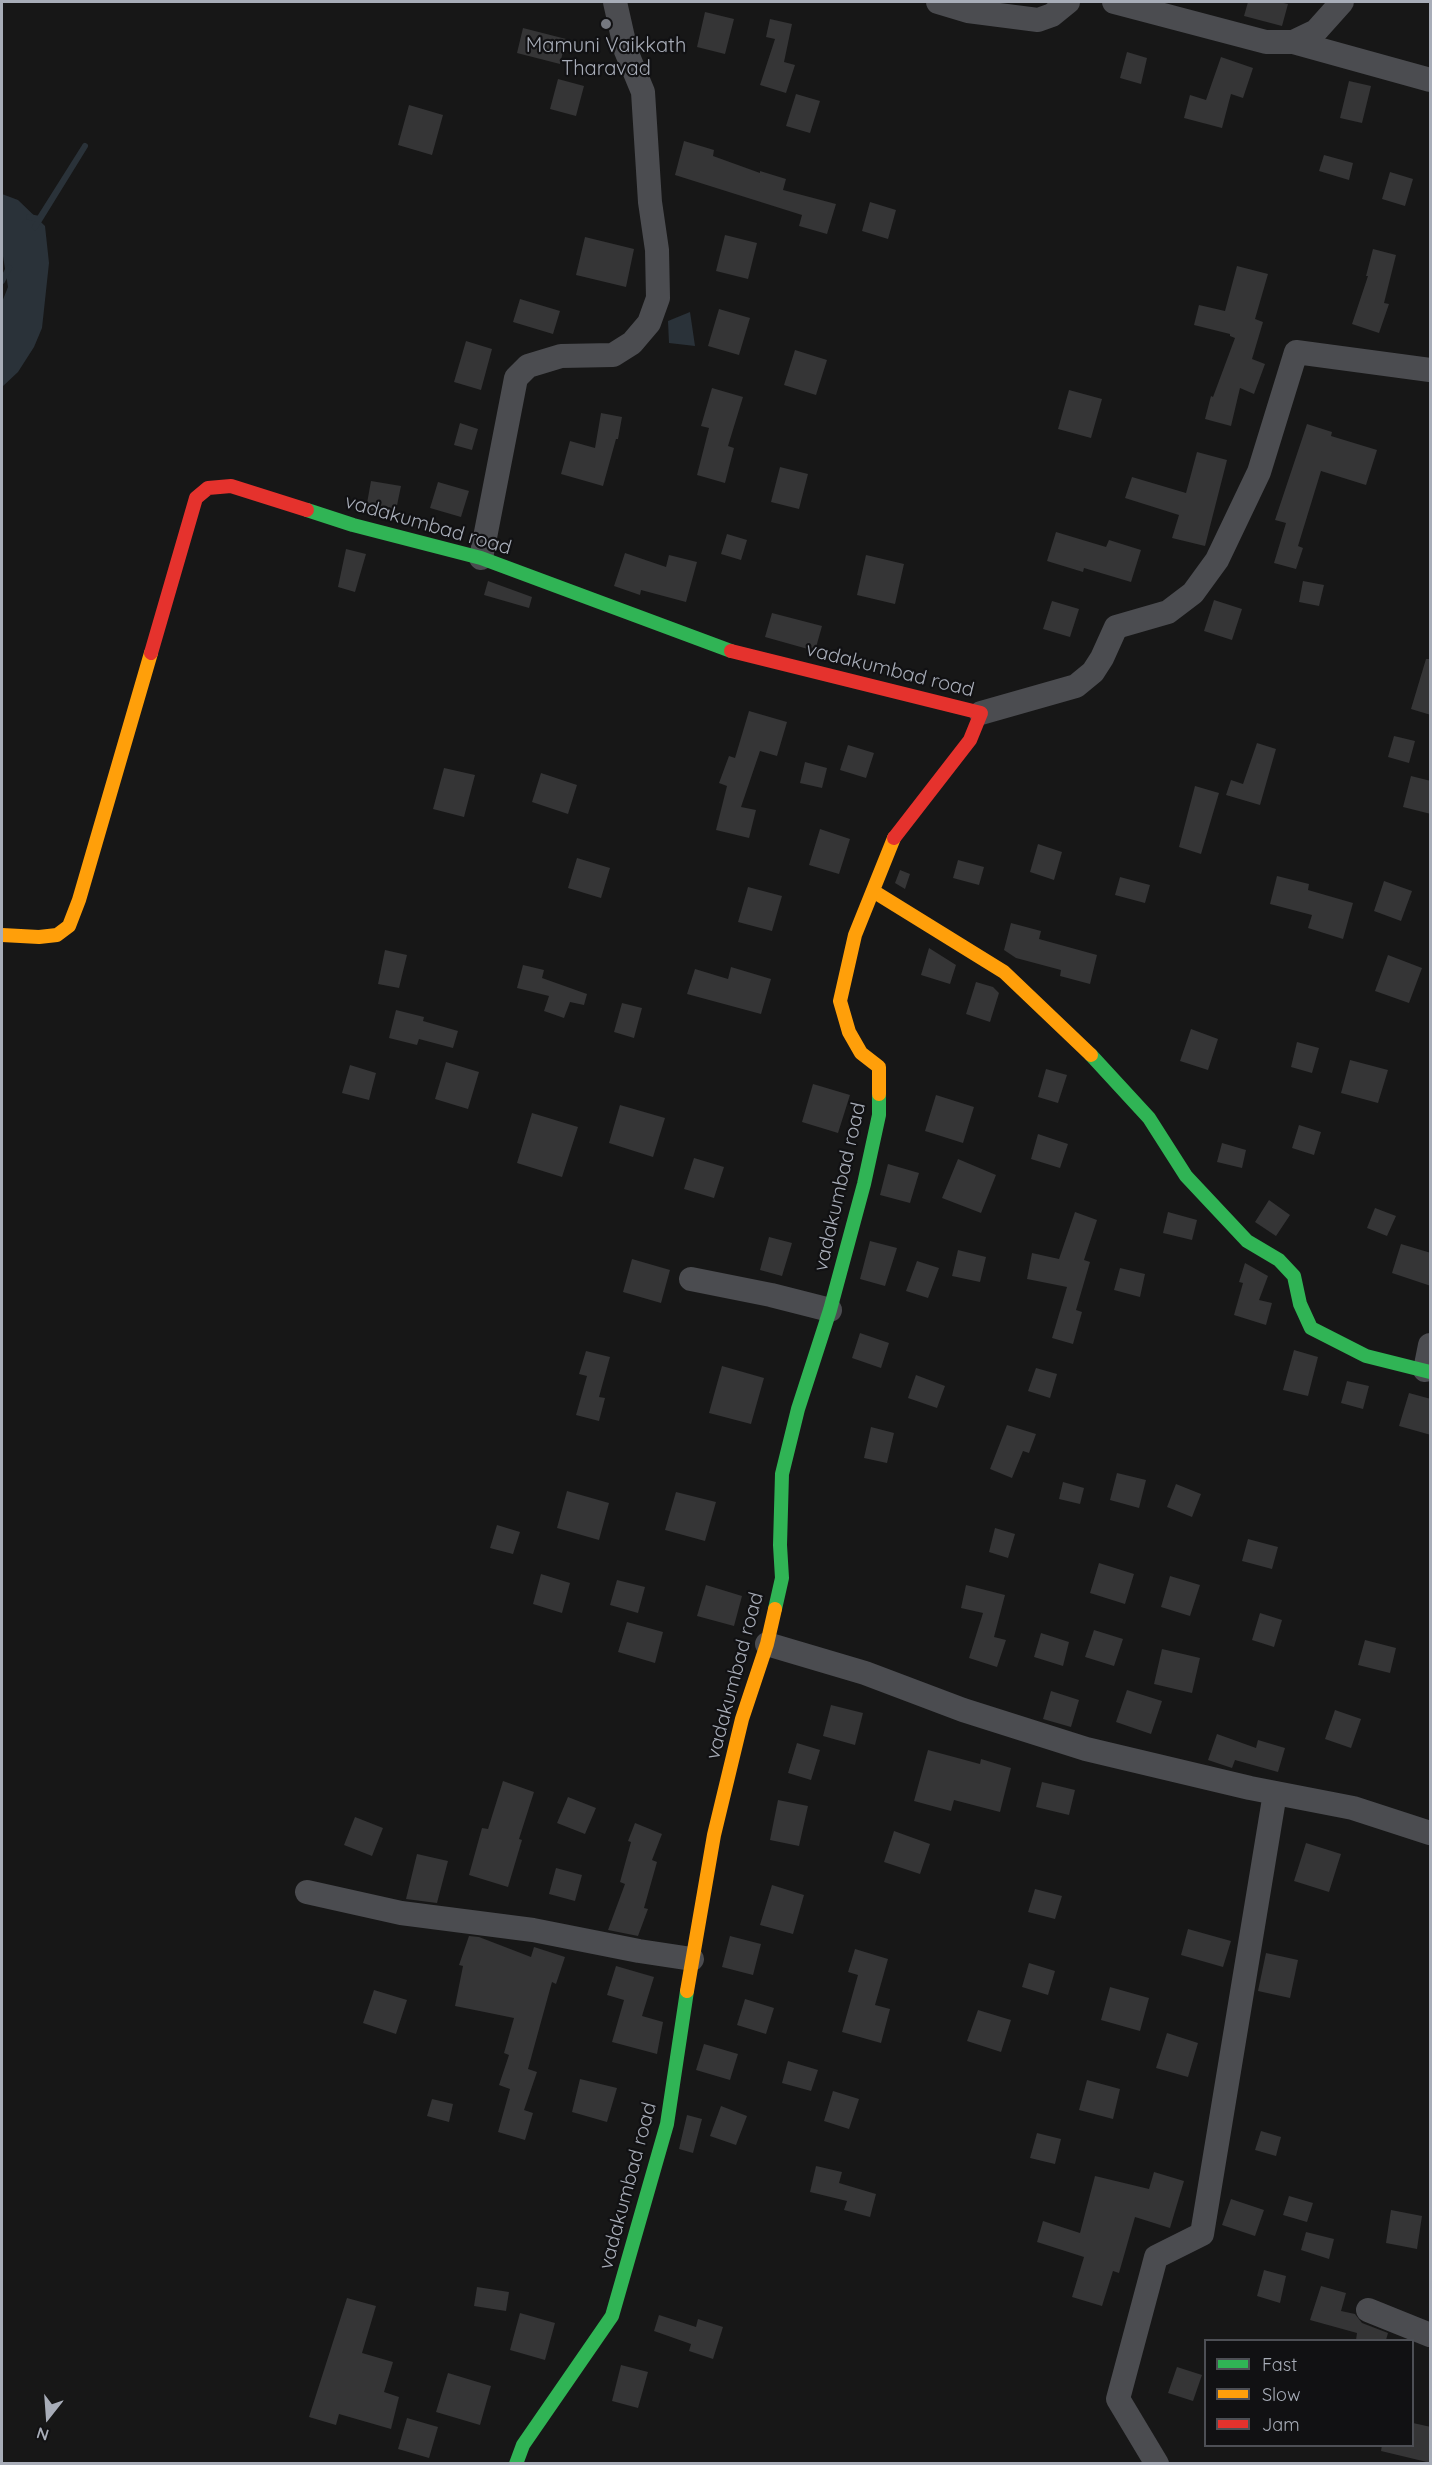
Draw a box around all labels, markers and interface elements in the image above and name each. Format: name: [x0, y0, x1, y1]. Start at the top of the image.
marker: Mamuni Vaikkath Tharavad: [599, 17, 613, 31]
place label: Mamuni Vaikkath Tharavad: [526, 34, 686, 81]
street label: vadakumbad road: [342, 490, 514, 560]
street label: vadakumbad road: [803, 637, 977, 703]
street label: vadakumbad road: [809, 1100, 871, 1274]
street label: vadakumbad road: [701, 1590, 769, 1762]
street label: vadakumbad road: [594, 2100, 662, 2272]
legend: [1204, 2339, 1414, 2447]
text: Fast: [1262, 2353, 1297, 2376]
text: Slow: [1262, 2383, 1300, 2406]
north arrow: [18, 2387, 78, 2447]
text: Jam: [1262, 2413, 1300, 2436]
text: N: [34, 2423, 51, 2445]

